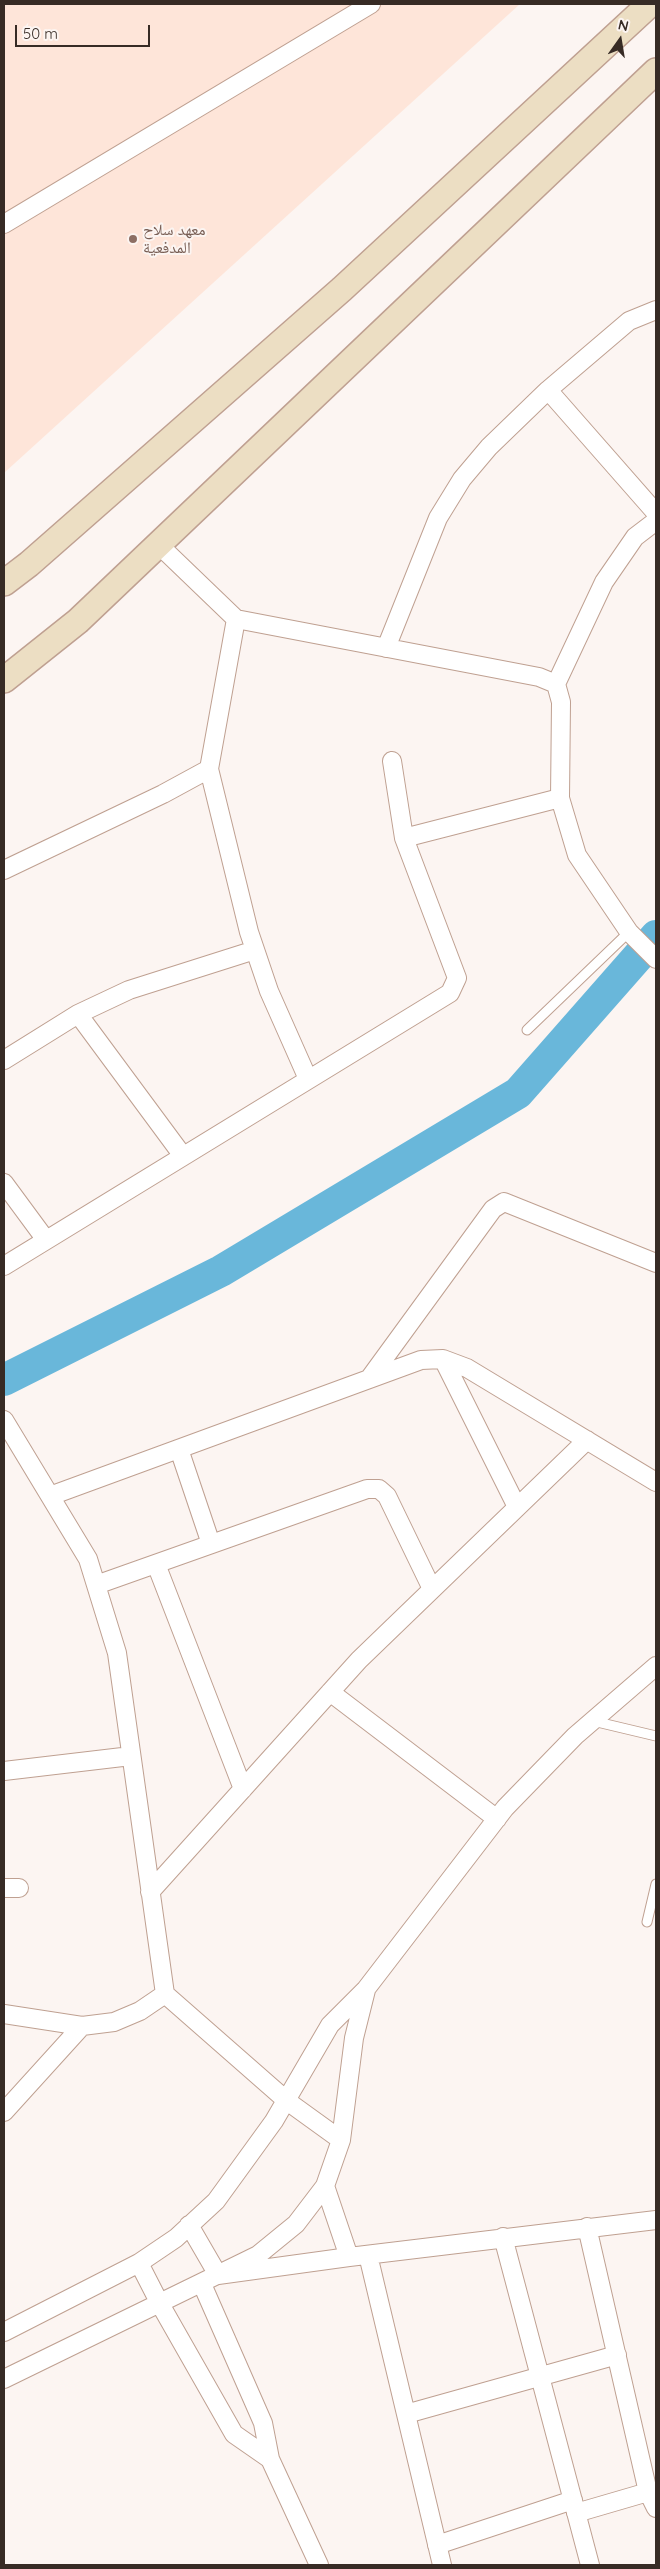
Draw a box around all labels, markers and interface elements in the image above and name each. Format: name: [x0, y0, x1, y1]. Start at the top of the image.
scale bar: [18, 15, 152, 47]
north arrow: [595, 15, 645, 65]
text: N: [616, 15, 630, 35]
text: 50 m: [23, 24, 58, 43]
place label: معهد سلاح المدفعية: [143, 220, 205, 258]
marker: معهد سلاح المدفعية: [127, 233, 139, 245]

